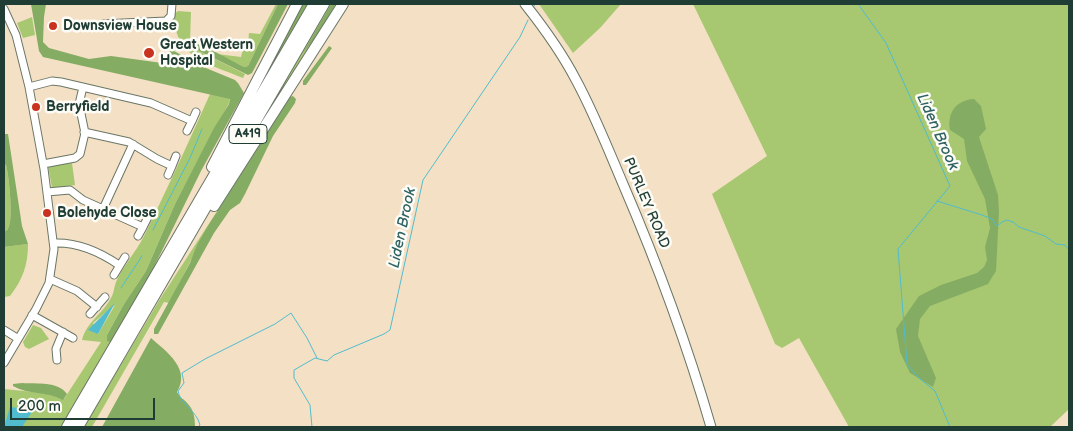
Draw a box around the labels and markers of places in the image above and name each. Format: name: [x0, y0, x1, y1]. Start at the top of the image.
place label: Downsview House: [63, 18, 177, 34]
marker: Downsview House: [47, 20, 59, 32]
place label: Great Western Hospital: [160, 37, 253, 70]
marker: Great Western Hospital: [142, 46, 156, 60]
place label: Berryfield: [46, 99, 110, 115]
marker: Berryfield: [30, 101, 42, 113]
place label: Bolehyde Close: [57, 205, 157, 221]
marker: Bolehyde Close: [41, 207, 53, 219]

